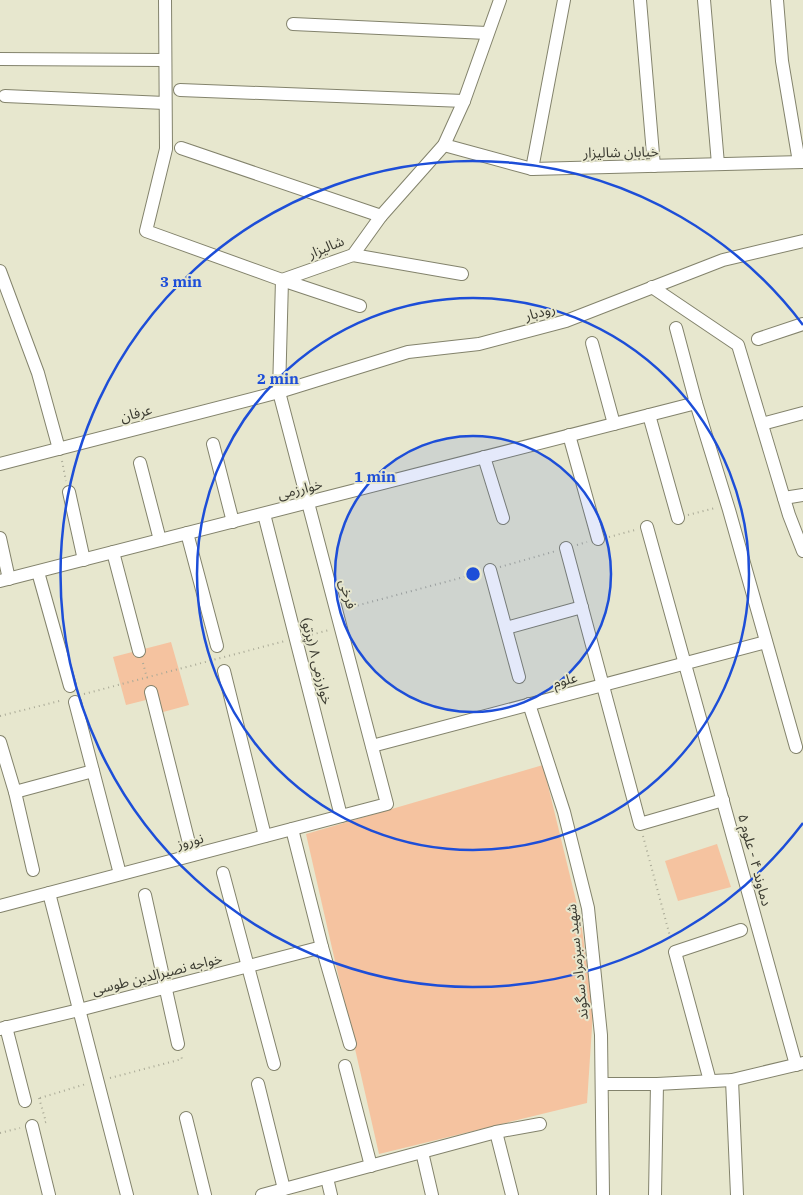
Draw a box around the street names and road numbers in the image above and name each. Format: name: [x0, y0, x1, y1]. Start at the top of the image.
street label: خیابان شالیزار: [582, 142, 659, 162]
street label: شالیزار: [304, 232, 347, 263]
street label: رودبار: [522, 299, 557, 325]
street label: عرفان: [118, 400, 154, 426]
street label: خوارزمی: [276, 475, 324, 503]
street label: فرخی: [335, 577, 361, 611]
street label: خوارزمی ۸ (پرتو): [296, 615, 337, 707]
street label: علوم: [551, 668, 580, 694]
street label: دماوند ۴ - علوم ۵: [732, 812, 776, 909]
street label: نوروز: [174, 829, 206, 853]
street label: شهید سبزمراد سگوند: [562, 903, 592, 1021]
street label: خواجه نصیرالدین طوسی: [90, 949, 224, 999]

